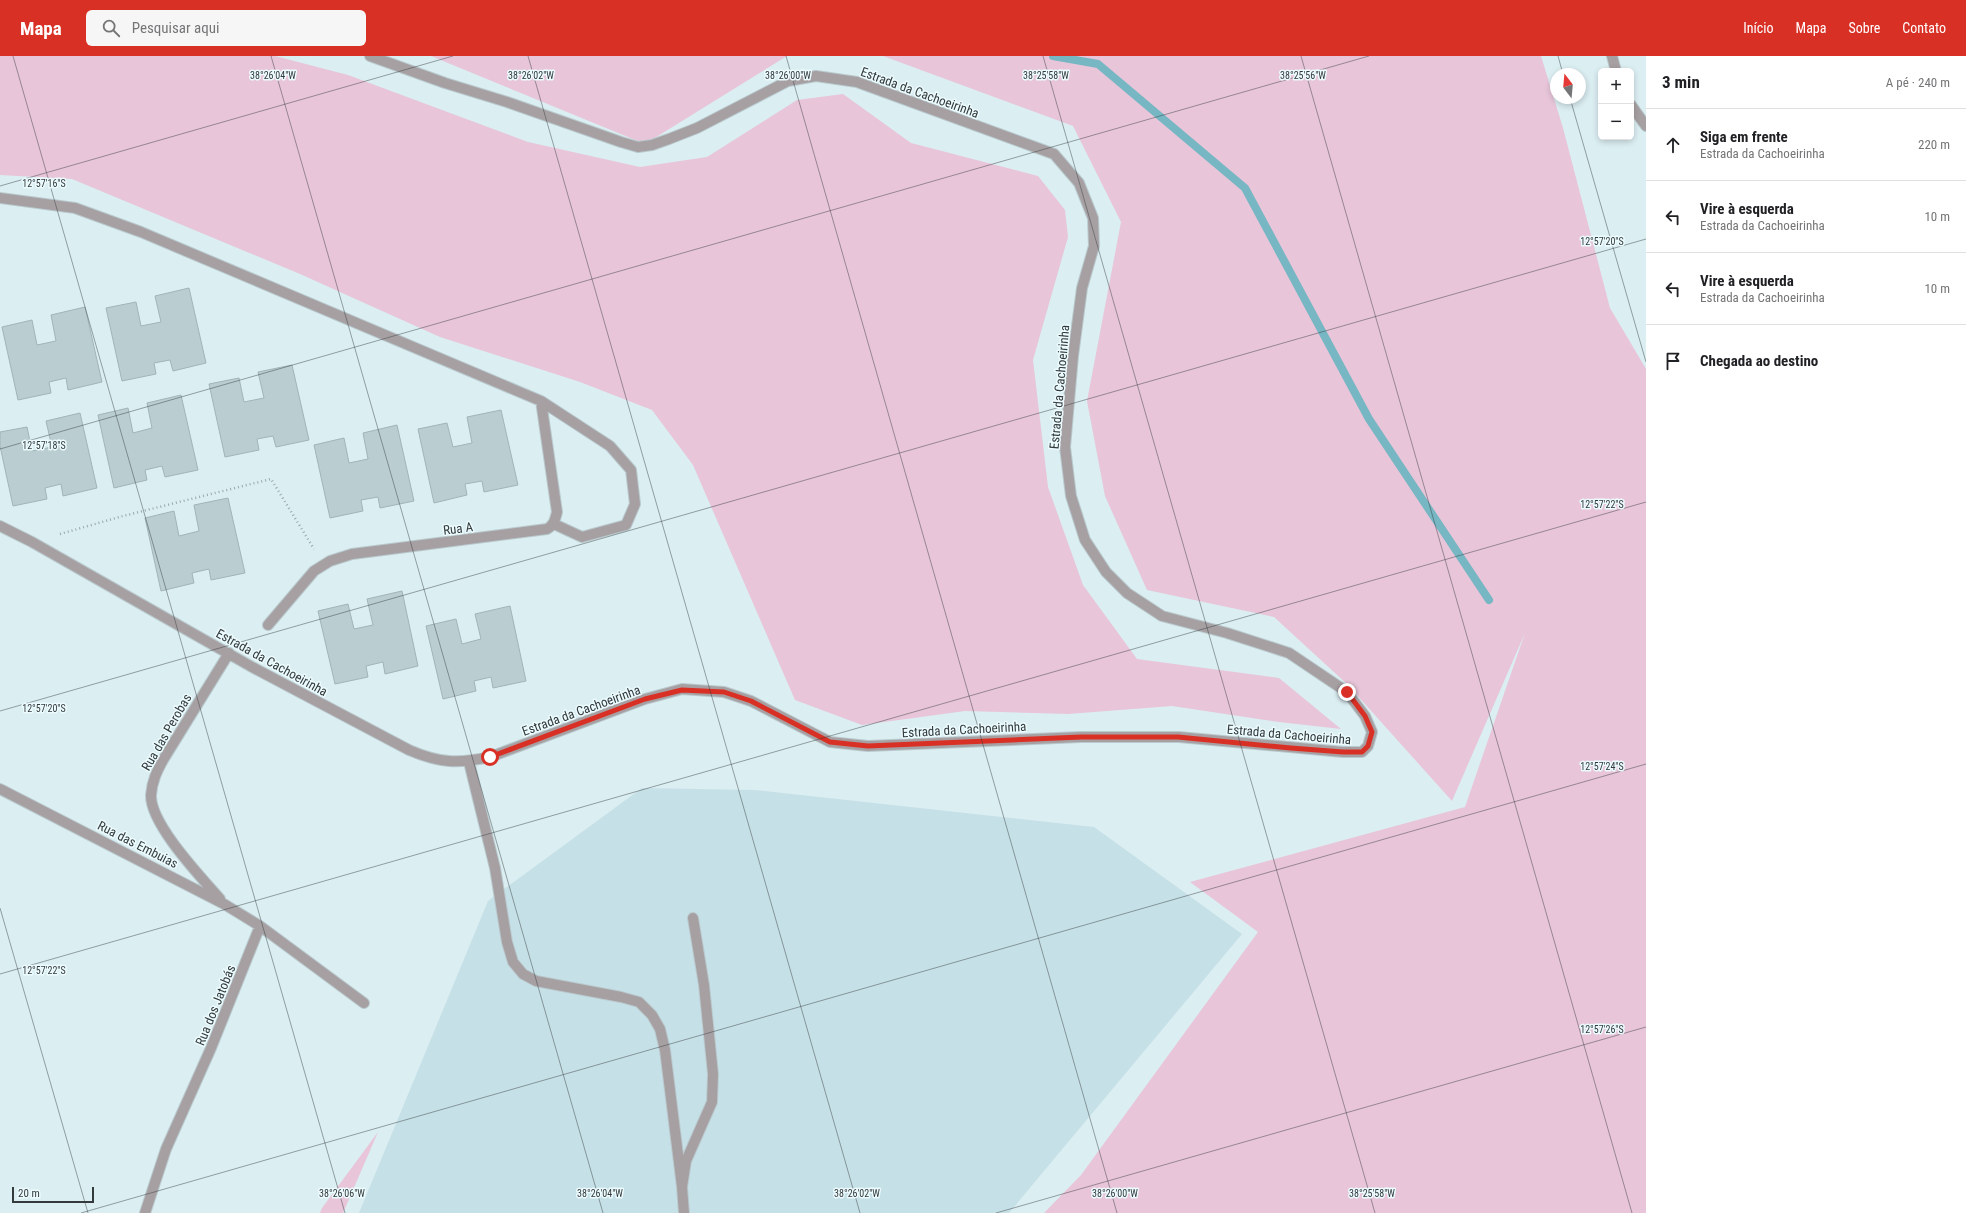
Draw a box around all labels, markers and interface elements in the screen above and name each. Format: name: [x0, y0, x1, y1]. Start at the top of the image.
search box: [86, 10, 366, 46]
text: Mapa: [20, 17, 62, 40]
icon: search: [100, 17, 122, 39]
text: Pesquisar aqui: [132, 19, 219, 37]
text: Início: [1743, 20, 1774, 36]
text: Mapa: [1796, 20, 1826, 36]
text: Sobre: [1848, 20, 1880, 36]
text: Contato: [1902, 20, 1946, 36]
street label: Estrada da Cachoeirinha: [859, 64, 981, 121]
north arrow: [1550, 68, 1586, 104]
map controls: [1598, 68, 1634, 140]
button: +: [1598, 68, 1634, 104]
text: 38°26'04"W: [250, 70, 296, 81]
text: 38°26'02"W: [508, 70, 554, 81]
text: 38°26'00"W: [765, 70, 811, 81]
text: 38°25'58"W: [1023, 70, 1069, 81]
text: 38°25'56"W: [1280, 70, 1326, 81]
text: 3 min: [1662, 72, 1700, 92]
text: A pé · 240 m: [1886, 75, 1950, 90]
button: −: [1598, 104, 1634, 140]
text: Siga em frente: [1700, 128, 1788, 146]
icon: ahead: [1662, 134, 1684, 156]
text: 220 m: [1918, 137, 1950, 152]
text: Estrada da Cachoeirinha: [1700, 146, 1825, 161]
text: 12°57'16"S: [22, 178, 66, 189]
text: Vire à esquerda: [1700, 200, 1794, 218]
icon: left: [1662, 206, 1684, 228]
text: 10 m: [1924, 209, 1950, 224]
text: Estrada da Cachoeirinha: [1700, 218, 1825, 233]
text: 12°57'20"S: [1580, 236, 1624, 247]
text: Vire à esquerda: [1700, 272, 1794, 290]
icon: left: [1662, 278, 1684, 300]
text: 10 m: [1924, 281, 1950, 296]
text: Estrada da Cachoeirinha: [1700, 290, 1825, 305]
street label: Estrada da Cachoeirinha: [1047, 324, 1072, 450]
icon: arrive: [1662, 350, 1684, 372]
text: Chegada ao destino: [1700, 352, 1818, 370]
text: 12°57'18"S: [22, 440, 66, 451]
text: 12°57'22"S: [1580, 499, 1624, 510]
street label: Rua A: [442, 519, 474, 538]
street label: Estrada da Cachoeirinha: [214, 626, 330, 699]
street label: Estrada da Cachoeirinha: [520, 682, 642, 739]
route end: [1338, 683, 1356, 701]
street label: Rua das Perobas: [138, 691, 194, 773]
text: 12°57'20"S: [22, 703, 66, 714]
street label: Estrada da Cachoeirinha: [901, 719, 1027, 740]
street label: Estrada da Cachoeirinha: [1226, 722, 1352, 747]
route start: [481, 748, 499, 766]
text: 12°57'24"S: [1580, 761, 1624, 772]
street label: Rua das Embuias: [95, 818, 180, 871]
street label: Rua dos Jatobás: [192, 963, 238, 1048]
text: 12°57'22"S: [22, 965, 66, 976]
text: 12°57'26"S: [1580, 1024, 1624, 1035]
scale bar: [12, 1185, 94, 1204]
text: 20 m: [18, 1187, 40, 1200]
text: 38°26'06"W: [319, 1188, 365, 1199]
text: 38°26'04"W: [577, 1188, 623, 1199]
text: 38°26'02"W: [834, 1188, 880, 1199]
text: 38°26'00"W: [1092, 1188, 1138, 1199]
text: 38°25'58"W: [1349, 1188, 1395, 1199]

